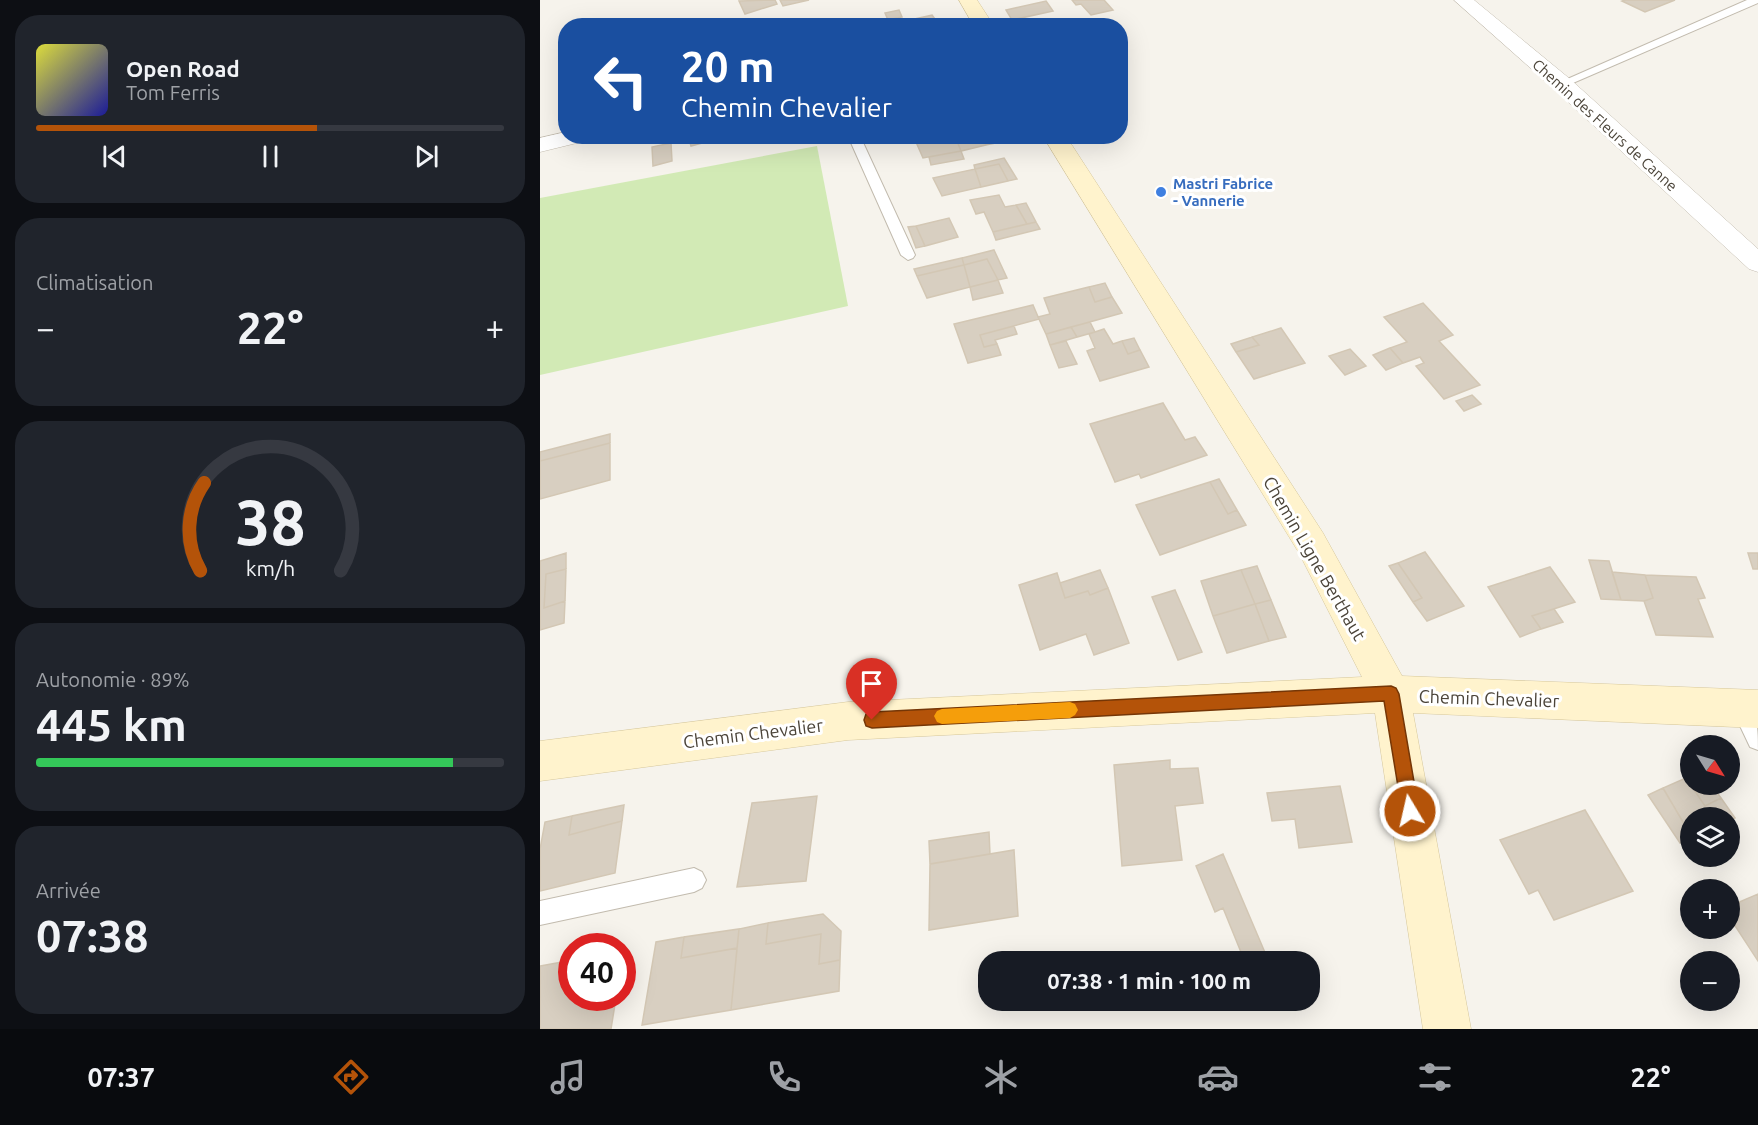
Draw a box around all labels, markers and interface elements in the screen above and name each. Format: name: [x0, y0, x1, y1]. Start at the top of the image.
icon: left: [582, 42, 660, 120]
text: 20 m: [681, 43, 775, 90]
text: Open Road: [126, 56, 240, 81]
street label: Chemin des Fleurs de Canne: [1529, 56, 1681, 194]
text: Tom Ferris: [126, 81, 220, 104]
text: Chemin Chevalier: [681, 92, 892, 122]
icon: previous: [98, 140, 131, 173]
icon: pause: [254, 140, 287, 173]
icon: next: [410, 140, 443, 173]
place label: Mastri Fabrice - Vannerie: [1173, 175, 1273, 209]
marker: Mastri Fabrice - Vannerie: [1154, 185, 1168, 199]
text: Climatisation: [36, 271, 153, 294]
text: 22°: [237, 302, 303, 353]
text: −: [36, 309, 55, 346]
text: +: [485, 309, 504, 346]
street label: Chemin Ligne Berthaut: [1260, 472, 1370, 644]
text: 38: [235, 488, 305, 558]
text: km/h: [245, 557, 295, 581]
pin: [846, 658, 897, 720]
icon: arrive: [855, 667, 888, 700]
text: Autonomie · 89%: [36, 668, 190, 691]
street label: Chemin Chevalier: [1418, 686, 1560, 710]
text: 445 km: [36, 699, 187, 750]
street label: Chemin Chevalier: [682, 714, 824, 751]
north arrow: [1680, 735, 1740, 795]
map controls: [1680, 735, 1740, 1011]
position arrow: [1378, 779, 1442, 843]
button: layers: [1680, 807, 1740, 867]
text: Arrivée: [36, 879, 101, 902]
button: +: [1680, 879, 1740, 939]
text: 07:38: [36, 910, 149, 961]
speed limit sign: 40: [558, 933, 636, 1011]
button: −: [1680, 951, 1740, 1011]
text: 07:38 · 1 min · 100 m: [1047, 968, 1251, 993]
icon: directions: [330, 1056, 372, 1098]
icon: music: [547, 1056, 589, 1098]
icon: phone: [763, 1056, 805, 1098]
icon: climate: [980, 1056, 1022, 1098]
icon: car: [1197, 1056, 1239, 1098]
icon: filters: [1414, 1056, 1456, 1098]
text: 07:37: [87, 1062, 155, 1092]
text: 22°: [1631, 1062, 1671, 1092]

